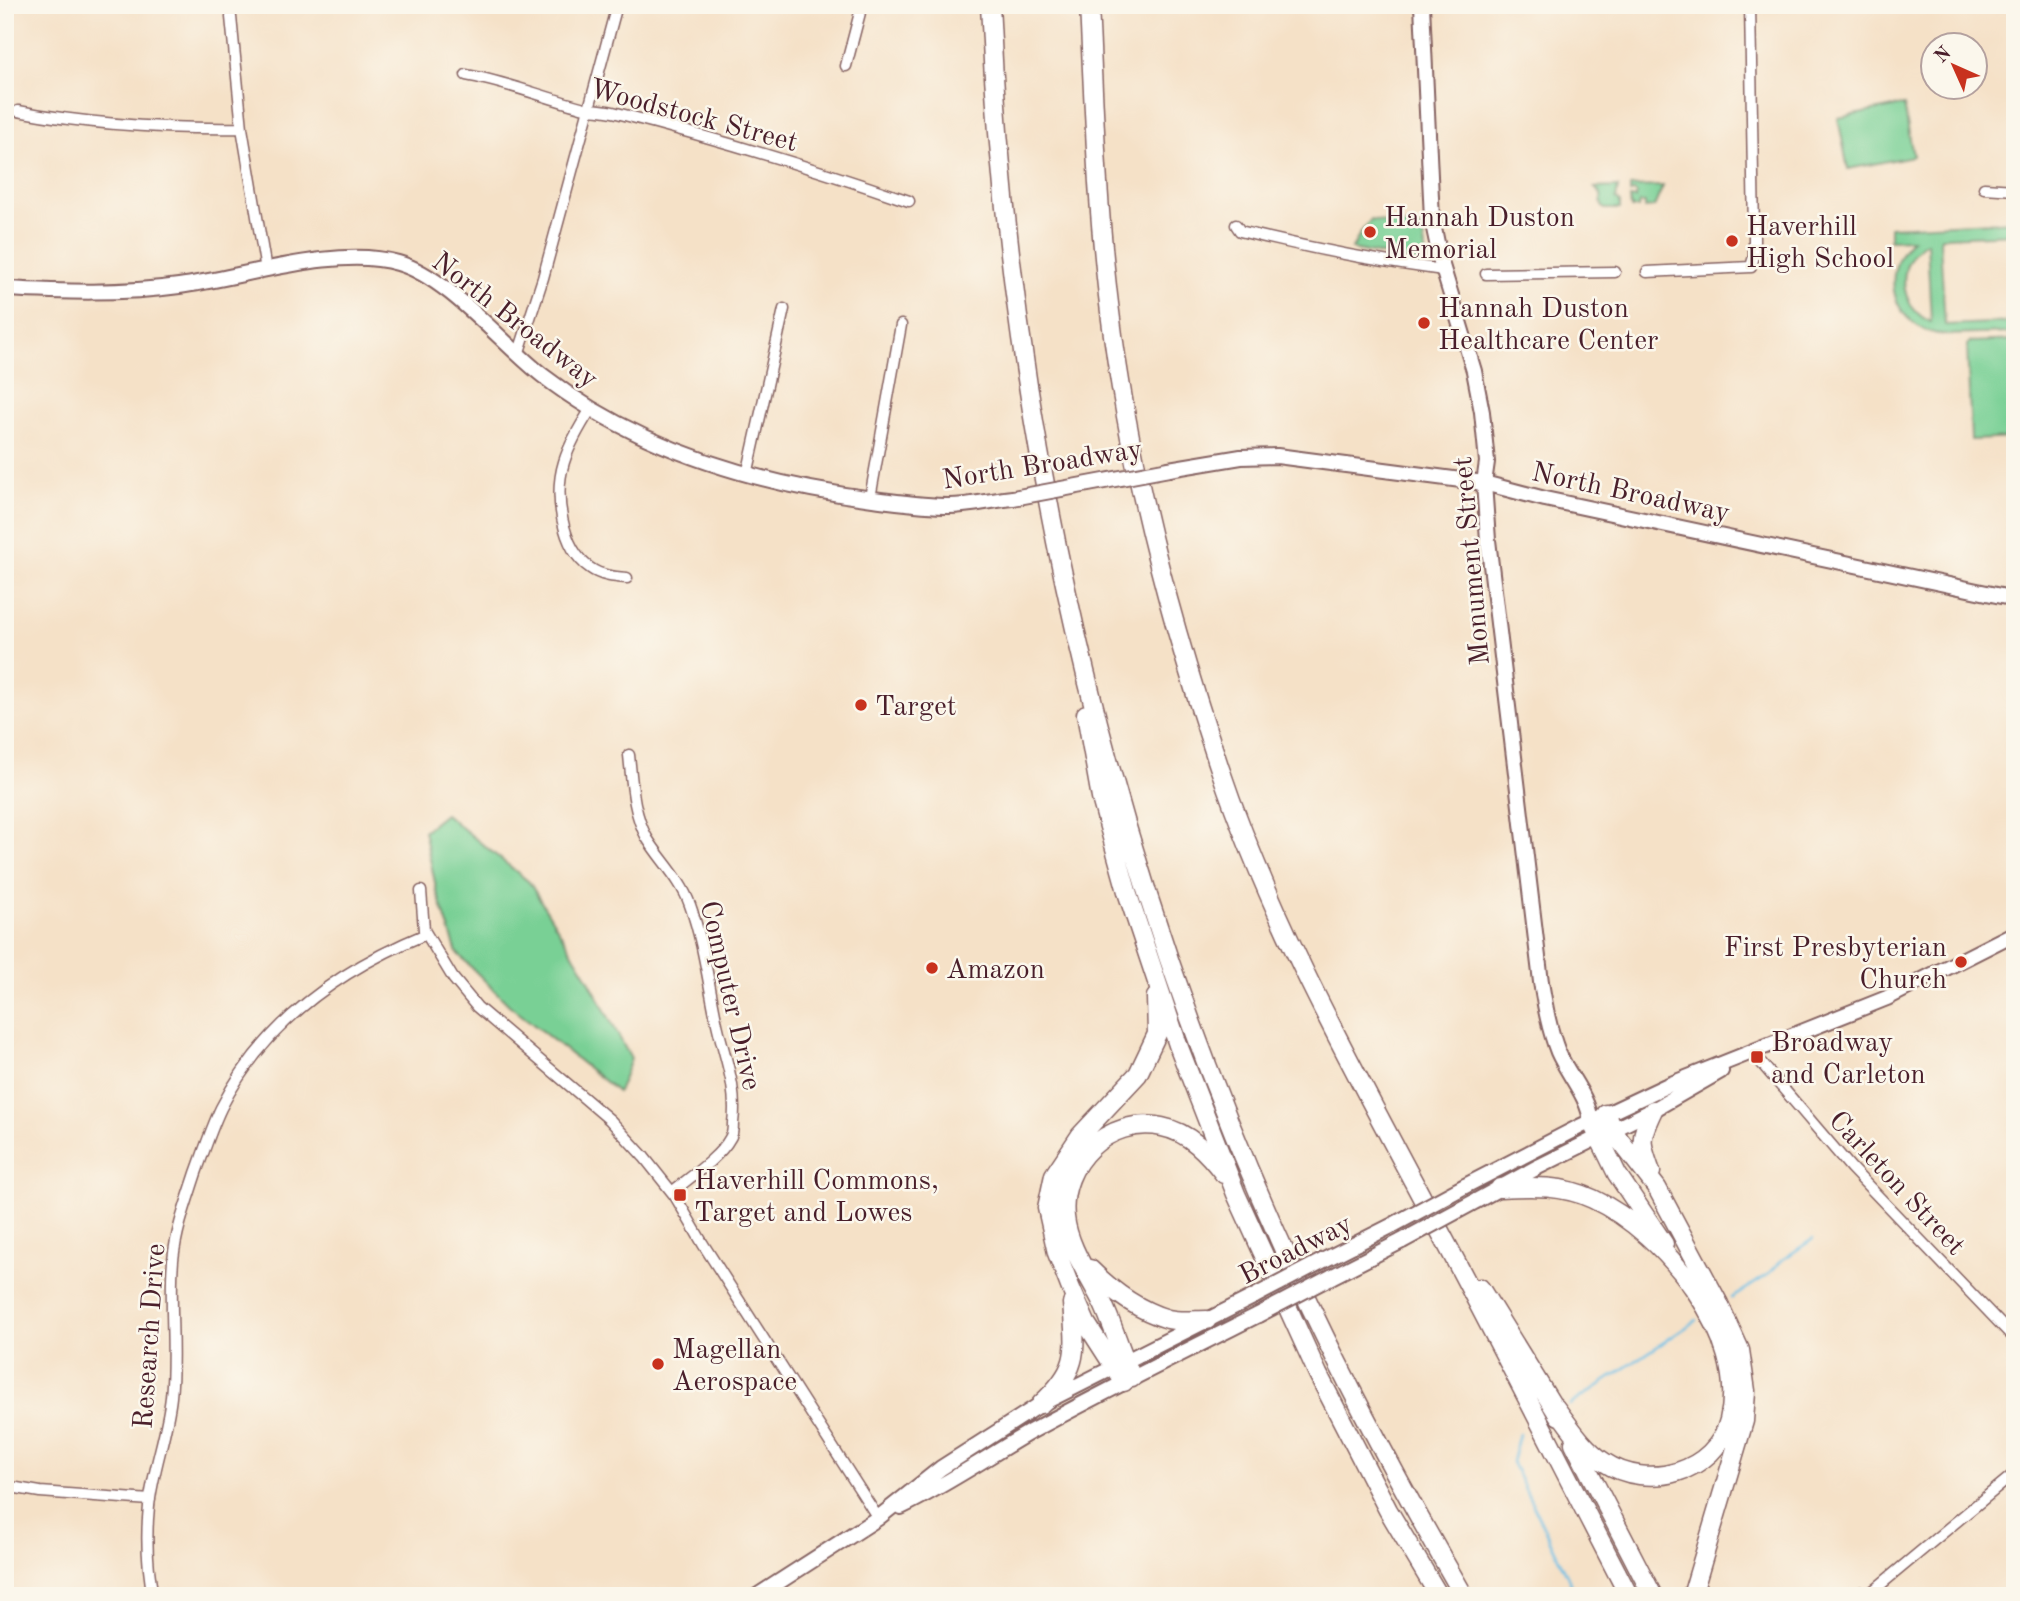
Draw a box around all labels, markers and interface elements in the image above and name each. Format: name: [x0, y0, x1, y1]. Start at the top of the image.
north arrow: [1918, 32, 1988, 102]
text: N: [1932, 44, 1956, 68]
street label: Woodstock Street: [586, 76, 800, 158]
place label: Hannah Duston Memorial: [1384, 205, 1575, 265]
place label: Haverhill High School: [1746, 214, 1894, 274]
marker: Hannah Duston Memorial: [1362, 224, 1378, 240]
marker: Haverhill High School: [1724, 233, 1740, 249]
street label: North Broadway: [426, 248, 602, 395]
place label: Hannah Duston Healthcare Center: [1438, 296, 1659, 356]
marker: Hannah Duston Healthcare Center: [1416, 315, 1432, 331]
street label: North Broadway: [941, 436, 1145, 496]
street label: Monument Street: [1450, 455, 1496, 666]
street label: North Broadway: [1529, 459, 1732, 529]
place label: Target: [875, 694, 957, 722]
marker: Target: [853, 697, 869, 713]
street label: Computer Drive: [694, 898, 764, 1093]
place label: First Presbyterian Church: [1724, 935, 1947, 995]
marker: First Presbyterian Church: [1953, 954, 1969, 970]
place label: Amazon: [946, 957, 1045, 985]
marker: Amazon: [924, 960, 940, 976]
place label: Broadway and Carleton: [1771, 1030, 1926, 1090]
marker: Broadway and Carleton: [1749, 1049, 1765, 1065]
street label: Carleton Street: [1822, 1107, 1969, 1261]
place label: Haverhill Commons, Target and Lowes: [694, 1168, 939, 1228]
marker: Haverhill Commons, Target and Lowes: [672, 1187, 688, 1203]
street label: Broadway: [1236, 1210, 1357, 1291]
street label: Research Drive: [131, 1243, 171, 1430]
place label: Magellan Aerospace: [672, 1337, 797, 1397]
marker: Magellan Aerospace: [650, 1356, 666, 1372]

